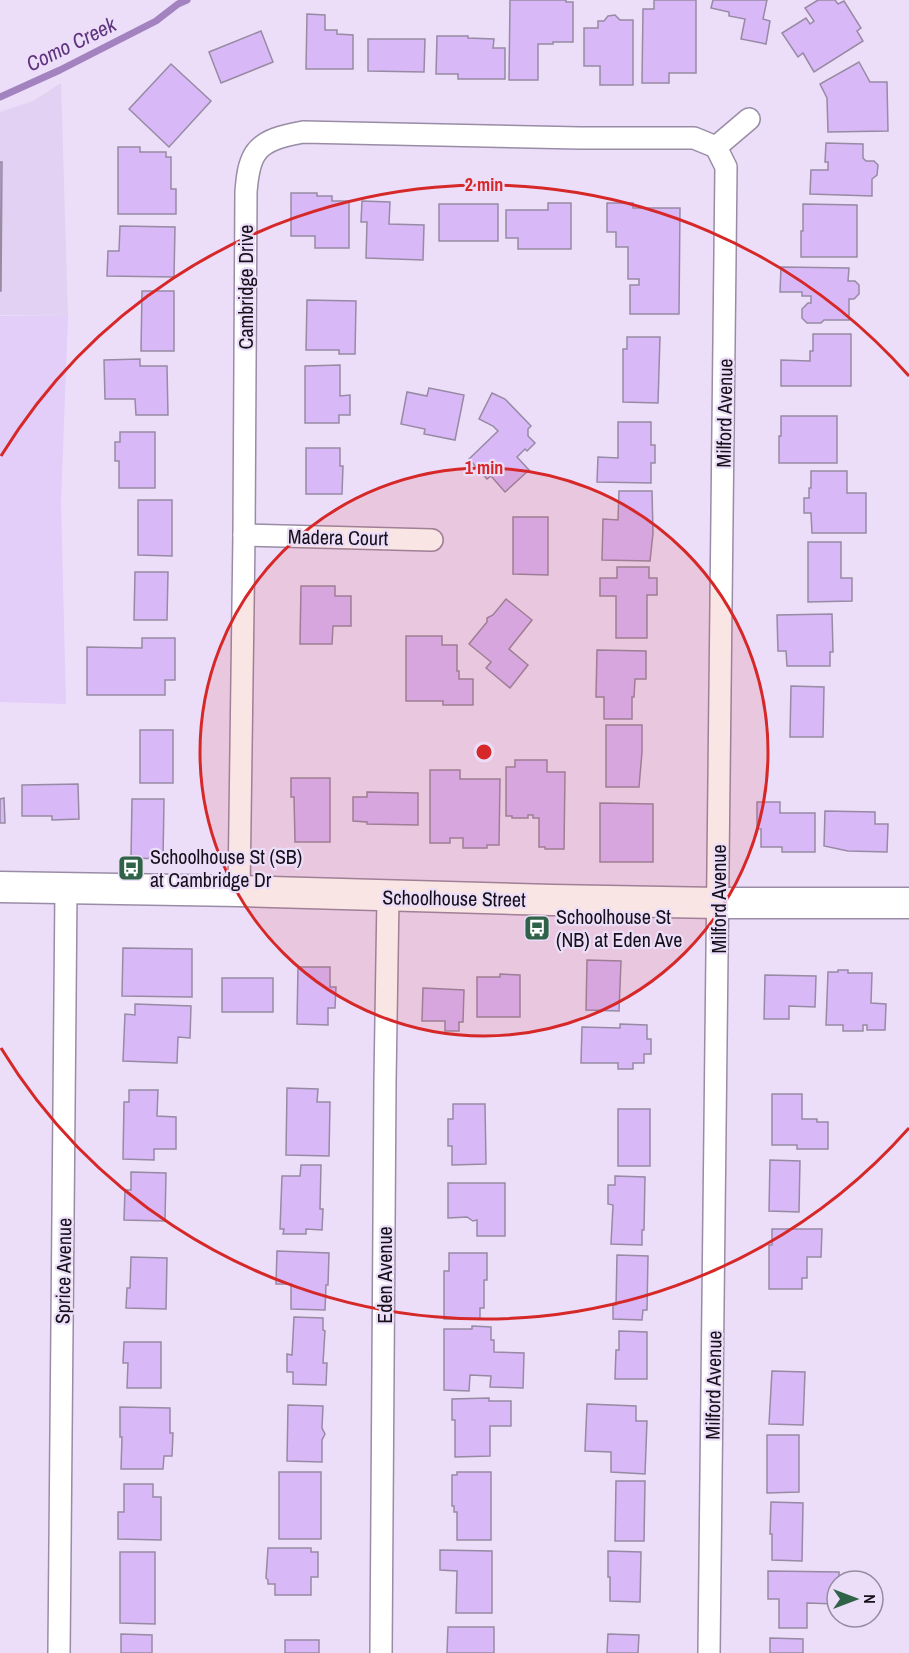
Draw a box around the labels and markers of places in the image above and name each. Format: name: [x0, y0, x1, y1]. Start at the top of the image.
centre of rings: [474, 742, 494, 762]
place label: Schoolhouse St (SB) at Cambridge Dr: [150, 843, 302, 893]
bus stop icon: Schoolhouse St (SB) at Cambridge Dr: [116, 853, 146, 883]
place label: Schoolhouse St (NB) at Eden Ave: [556, 903, 682, 953]
bus stop icon: Schoolhouse St (NB) at Eden Ave: [522, 913, 552, 943]

